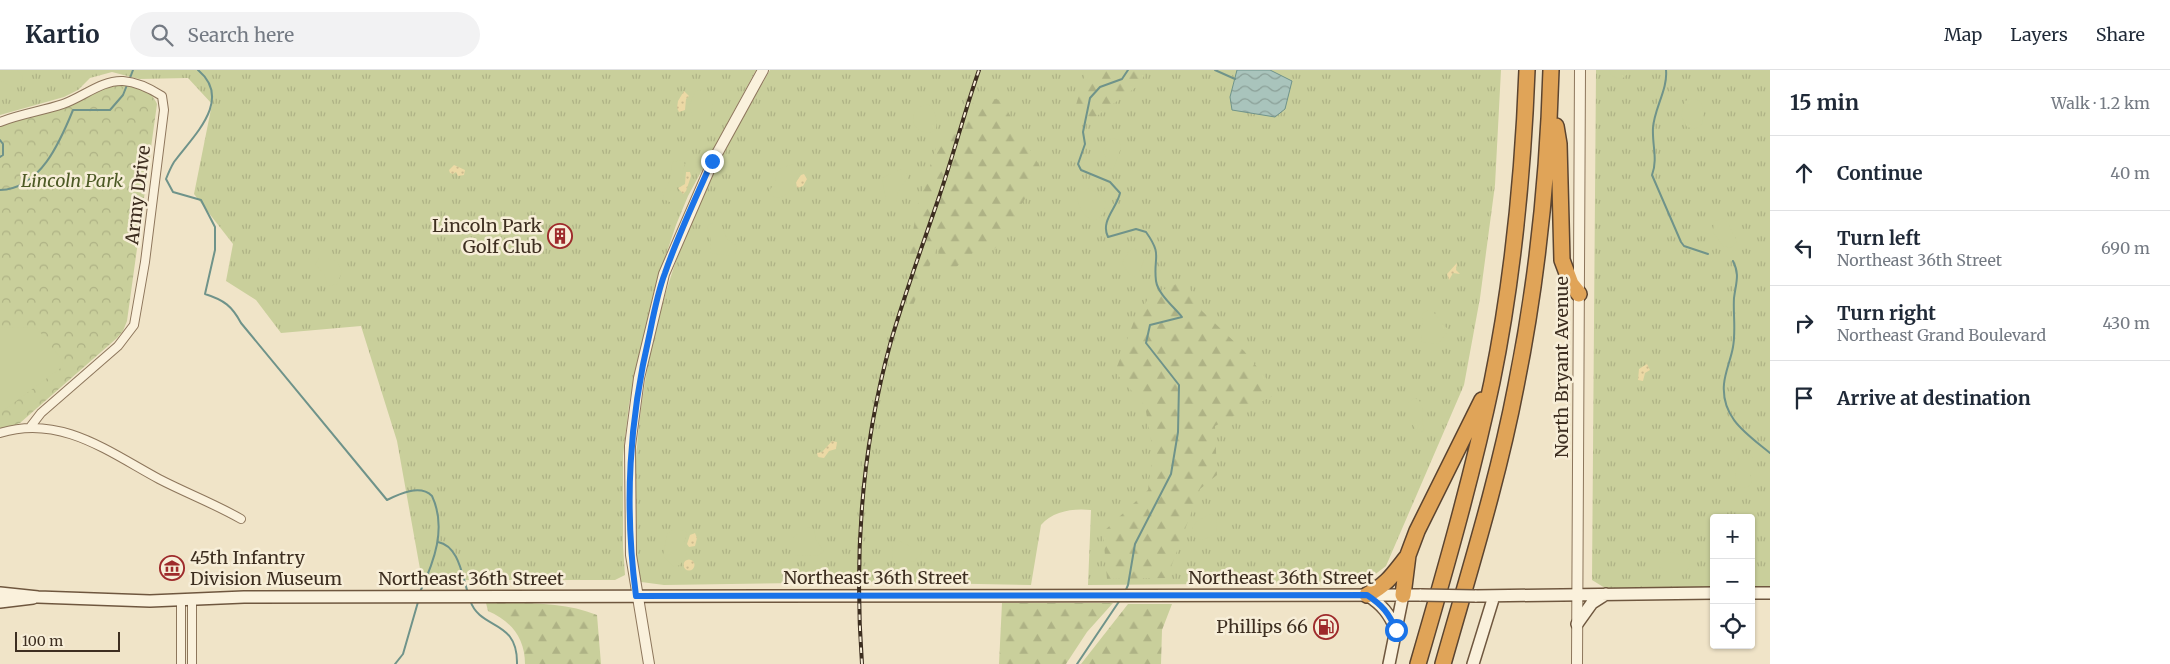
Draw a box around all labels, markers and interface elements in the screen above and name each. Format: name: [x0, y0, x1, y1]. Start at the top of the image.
search box: [130, 12, 480, 57]
text: Kartio: [25, 19, 100, 50]
icon: search: [148, 21, 176, 49]
text: Search here: [188, 23, 294, 47]
text: Map: [1944, 23, 1982, 46]
text: Layers: [2010, 23, 2068, 46]
text: Share: [2096, 23, 2145, 46]
text: 15 min: [1790, 89, 1859, 116]
text: Walk · 1.2 km: [2051, 93, 2150, 113]
street label: Army Drive: [120, 144, 155, 247]
route end: [701, 150, 724, 173]
icon: ahead: [1790, 159, 1818, 187]
text: Continue: [1837, 161, 1923, 185]
text: 40 m: [2110, 163, 2150, 183]
park label: Lincoln Park: [21, 169, 123, 192]
place label: Lincoln Park Golf Club: [432, 214, 543, 258]
building icon: Lincoln Park Golf Club: [547, 223, 573, 249]
text: Turn left: [1837, 226, 1921, 250]
icon: left: [1790, 234, 1818, 262]
text: 690 m: [2101, 238, 2150, 258]
text: Northeast 36th Street: [1837, 250, 2002, 270]
street label: North Bryant Avenue: [1550, 276, 1573, 458]
text: Turn right: [1837, 301, 1936, 325]
icon: right: [1790, 309, 1818, 337]
text: 430 m: [2103, 313, 2150, 333]
text: Northeast Grand Boulevard: [1837, 325, 2046, 345]
icon: arrive: [1790, 384, 1818, 412]
text: Arrive at destination: [1837, 386, 2031, 410]
map controls: [1710, 514, 1755, 649]
button: +: [1710, 514, 1755, 559]
place label: 45th Infantry Division Museum: [190, 546, 342, 590]
museum icon: 45th Infantry Division Museum: [159, 555, 185, 581]
button: −: [1710, 559, 1755, 604]
street label: Northeast 36th Street: [783, 566, 969, 589]
street label: Northeast 36th Street: [1188, 566, 1374, 589]
street label: Northeast 36th Street: [378, 567, 564, 590]
button: locate: [1710, 604, 1755, 649]
fuel station icon: Phillips 66: [1313, 614, 1339, 640]
place label: Phillips 66: [1216, 615, 1308, 638]
route start: [1385, 619, 1408, 642]
scale bar: [15, 629, 120, 652]
text: 100 m: [22, 632, 63, 650]

